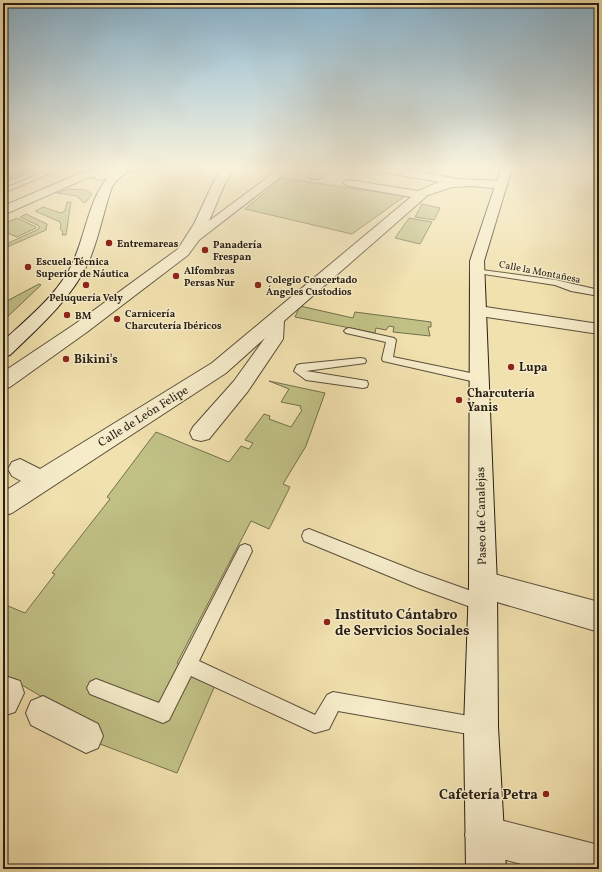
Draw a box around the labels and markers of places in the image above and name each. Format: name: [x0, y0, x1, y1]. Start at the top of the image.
place label: Entremareas: [117, 237, 179, 251]
marker: Entremareas: [104, 238, 114, 248]
place label: Panadería Frespan: [213, 238, 262, 264]
marker: Panadería Frespan: [200, 245, 210, 255]
place label: Escuela Técnica Superior de Náutica: [36, 255, 129, 281]
marker: Escuela Técnica Superior de Náutica: [23, 262, 33, 272]
place label: Alfombras Persas Nur: [184, 264, 235, 290]
marker: Alfombras Persas Nur: [171, 271, 181, 281]
place label: Colegio Concertado Ángeles Custodios: [266, 273, 358, 299]
marker: Peluquería Vely: [81, 280, 91, 290]
marker: Colegio Concertado Ángeles Custodios: [253, 280, 263, 290]
place label: Peluquería Vely: [49, 291, 123, 305]
place label: Carnicería Charcutería Ibéricos: [125, 307, 222, 333]
place label: BM: [75, 309, 92, 323]
marker: BM: [62, 310, 72, 320]
marker: Carnicería Charcutería Ibéricos: [112, 314, 122, 324]
place label: Bikini's: [74, 352, 118, 368]
marker: Bikini's: [61, 354, 71, 364]
place label: Lupa: [519, 360, 548, 376]
marker: Lupa: [506, 362, 516, 372]
place label: Charcutería Yanis: [467, 386, 535, 416]
marker: Charcutería Yanis: [454, 395, 464, 405]
place label: Instituto Cántabro de Servicios Sociales: [335, 606, 469, 641]
marker: Instituto Cántabro de Servicios Sociales: [322, 617, 332, 627]
place label: Cafetería Petra: [439, 786, 538, 805]
marker: Cafetería Petra: [541, 789, 551, 799]

